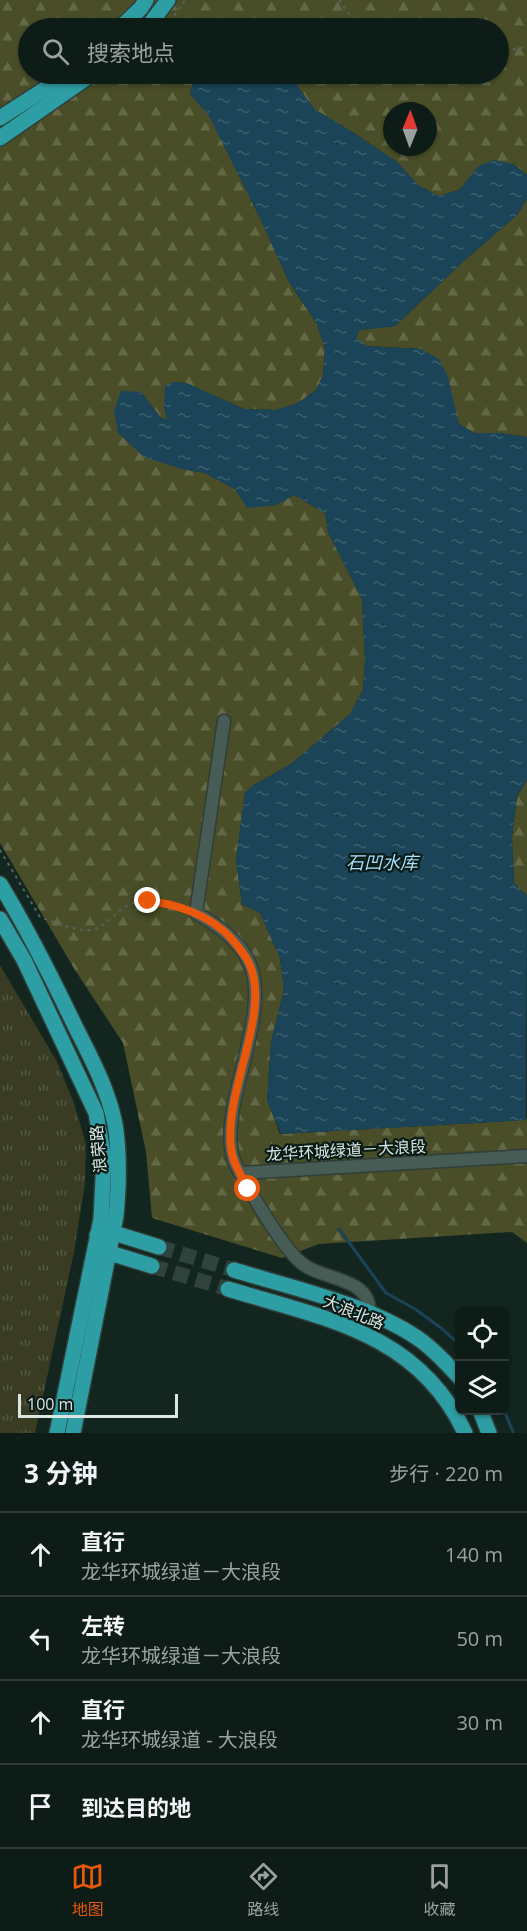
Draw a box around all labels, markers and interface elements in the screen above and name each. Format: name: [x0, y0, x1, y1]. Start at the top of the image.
search box: [18, 18, 509, 84]
icon: search: [39, 35, 72, 68]
text: 搜索地点: [87, 37, 175, 67]
north arrow: [383, 102, 437, 156]
water label: 石凹水库: [346, 850, 421, 874]
route end: [134, 887, 160, 913]
street label: 浪荣路: [85, 1124, 111, 1174]
street label: 龙华环城绿道－大浪段: [266, 1135, 426, 1165]
route start: [234, 1175, 260, 1201]
street label: 大浪北路: [320, 1290, 388, 1334]
map controls: [455, 1307, 509, 1415]
button: locate: [455, 1307, 509, 1361]
button: layers: [455, 1361, 509, 1415]
scale bar: [18, 1391, 178, 1418]
text: 100 m: [27, 1393, 73, 1415]
text: 3 分钟: [24, 1455, 98, 1491]
text: 步行 · 220 m: [389, 1460, 503, 1487]
text: 直行: [81, 1526, 125, 1556]
icon: ahead: [24, 1538, 57, 1571]
text: 140 m: [445, 1541, 503, 1568]
text: 龙华环城绿道－大浪段: [81, 1558, 281, 1585]
text: 左转: [81, 1610, 125, 1640]
icon: left: [24, 1622, 57, 1655]
text: 50 m: [456, 1625, 503, 1652]
text: 龙华环城绿道－大浪段: [81, 1642, 281, 1669]
text: 直行: [81, 1694, 125, 1724]
icon: ahead: [24, 1706, 57, 1739]
text: 30 m: [456, 1709, 503, 1736]
text: 龙华环城绿道 - 大浪段: [81, 1726, 278, 1753]
icon: arrive: [24, 1790, 57, 1823]
text: 到达目的地: [81, 1792, 191, 1822]
tab: 地图: [71, 1860, 104, 1920]
tab: 路线: [247, 1860, 280, 1920]
tab: 收藏: [423, 1860, 456, 1920]

